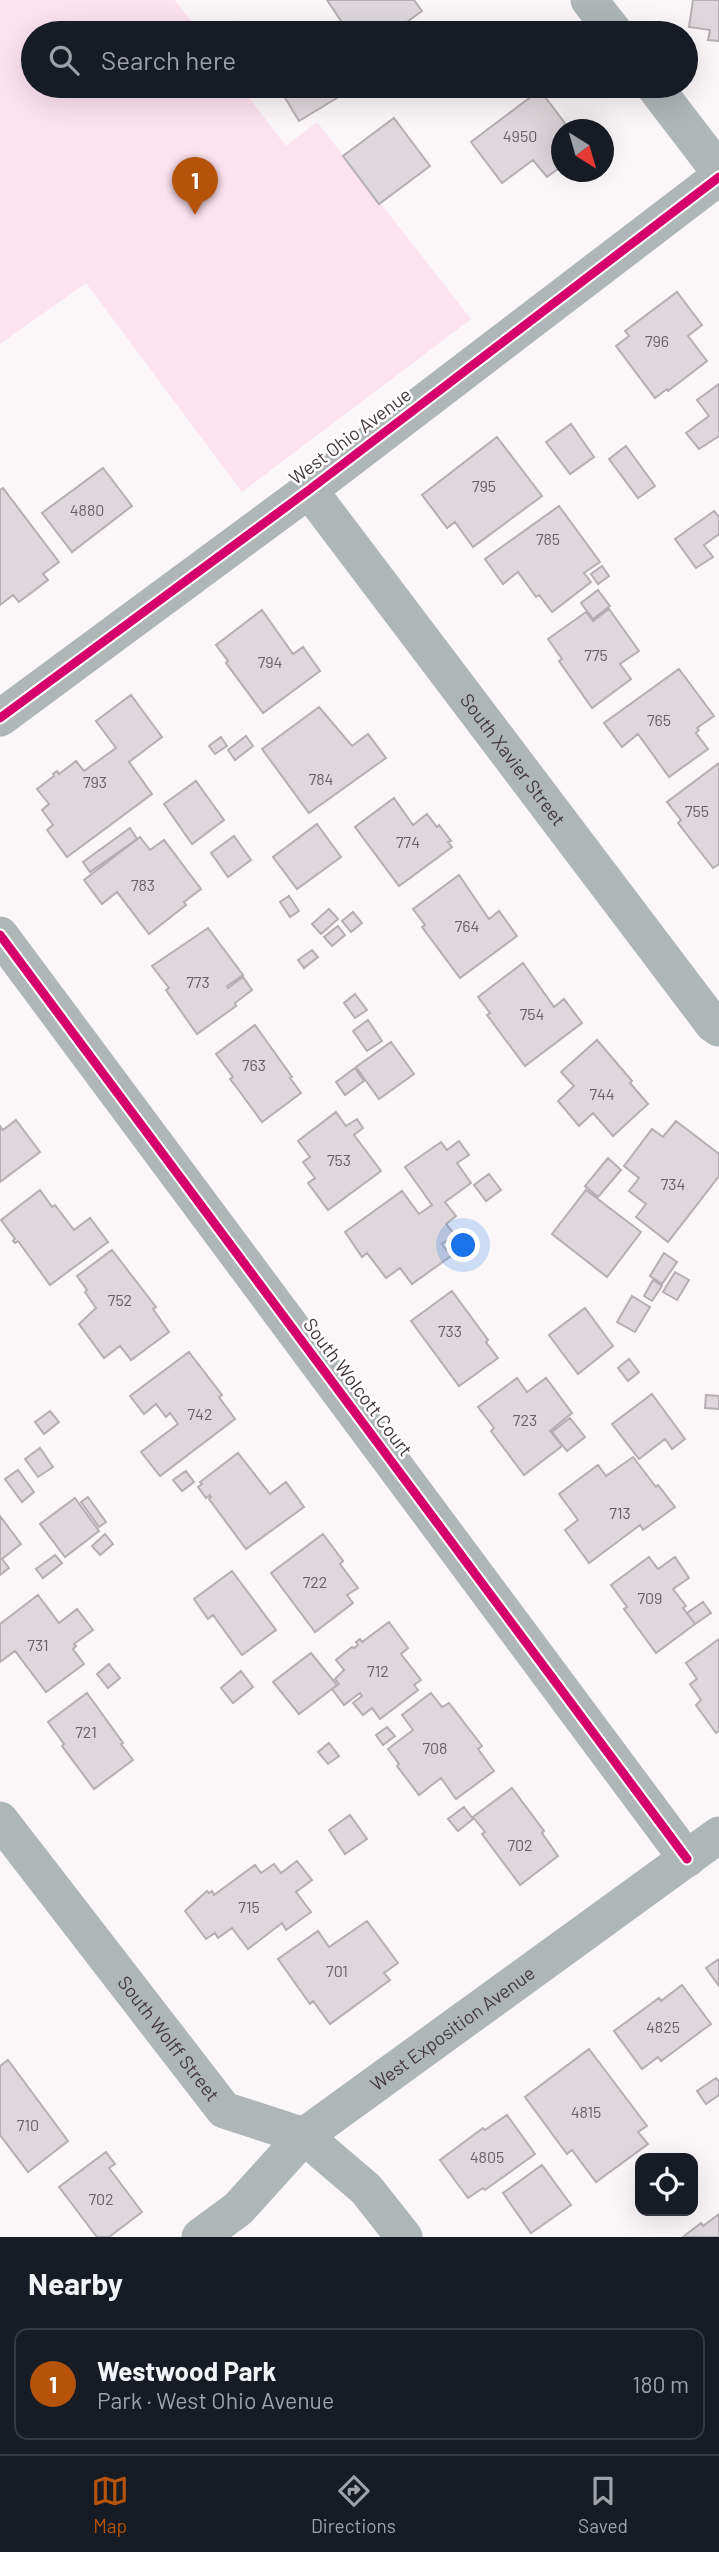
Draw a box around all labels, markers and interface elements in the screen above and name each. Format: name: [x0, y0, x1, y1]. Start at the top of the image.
search box: [21, 21, 698, 98]
icon: search: [45, 41, 83, 79]
text: Search here: [101, 44, 236, 75]
north arrow: [551, 119, 614, 182]
house number: 4950: [503, 126, 537, 145]
pin: 1: [172, 157, 218, 215]
house number: 796: [645, 331, 669, 350]
street label: West Ohio Avenue: [284, 382, 415, 489]
house number: 795: [472, 476, 496, 495]
house number: 4880: [70, 500, 104, 519]
house number: 785: [536, 529, 560, 548]
house number: 775: [584, 645, 608, 664]
house number: 794: [258, 652, 282, 671]
street label: South Xavier Street: [456, 689, 571, 830]
house number: 765: [647, 710, 671, 729]
house number: 784: [309, 769, 333, 788]
house number: 793: [83, 772, 107, 791]
house number: 755: [685, 801, 709, 820]
house number: 774: [396, 832, 420, 851]
house number: 783: [131, 875, 155, 894]
house number: 764: [455, 916, 479, 935]
house number: 773: [186, 972, 210, 991]
house number: 754: [520, 1004, 544, 1023]
house number: 763: [242, 1055, 266, 1074]
house number: 744: [589, 1084, 615, 1103]
house number: 753: [327, 1150, 351, 1169]
house number: 734: [661, 1174, 685, 1193]
your location: [446, 1228, 480, 1262]
house number: 752: [108, 1290, 132, 1309]
street label: South Wolcott Court: [299, 1313, 418, 1460]
house number: 733: [438, 1321, 462, 1340]
house number: 742: [188, 1404, 212, 1423]
house number: 723: [513, 1410, 537, 1429]
house number: 713: [609, 1503, 631, 1522]
house number: 722: [303, 1572, 327, 1591]
house number: 709: [638, 1588, 662, 1607]
house number: 731: [27, 1635, 49, 1654]
house number: 712: [367, 1661, 389, 1680]
house number: 721: [75, 1722, 97, 1741]
house number: 708: [423, 1738, 447, 1757]
house number: 702: [507, 1835, 533, 1854]
house number: 715: [238, 1897, 260, 1916]
house number: 701: [326, 1961, 348, 1980]
street label: West Exposition Avenue: [365, 1961, 539, 2095]
street label: South Wolff Street: [113, 1971, 225, 2105]
house number: 4825: [646, 2017, 680, 2036]
house number: 4815: [571, 2102, 601, 2121]
house number: 710: [17, 2115, 39, 2134]
house number: 4805: [470, 2147, 504, 2166]
map controls: [635, 2153, 698, 2216]
button: locate: [635, 2153, 698, 2216]
house number: 702: [88, 2189, 114, 2208]
text: Nearby: [28, 2265, 123, 2301]
text: Westwood Park: [97, 2355, 276, 2386]
text: 1: [49, 2370, 57, 2398]
text: 180 m: [632, 2370, 689, 2398]
text: Park · West Ohio Avenue: [97, 2386, 334, 2414]
tab: Map: [91, 2472, 129, 2537]
tab: Directions: [311, 2472, 396, 2537]
tab: Saved: [578, 2472, 628, 2537]

